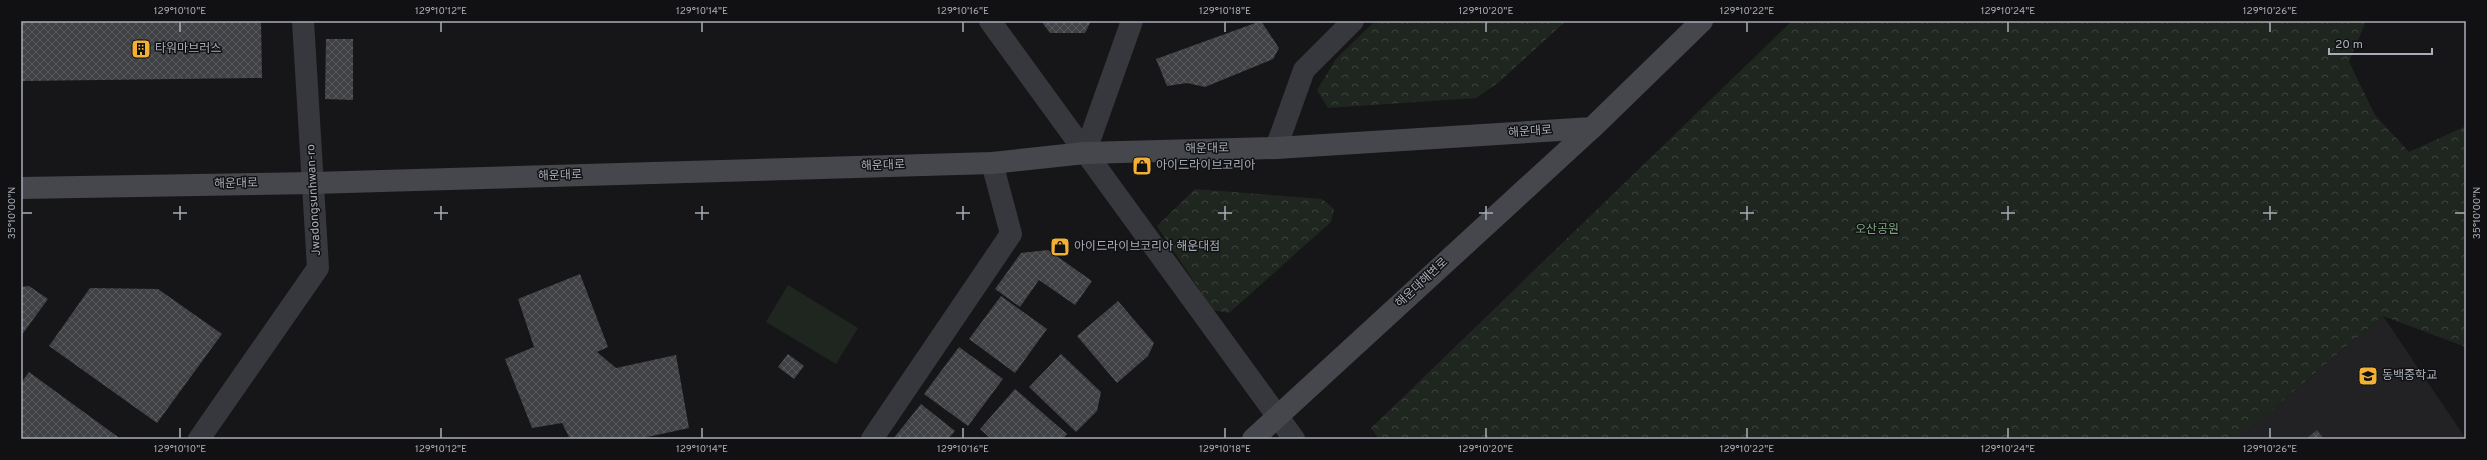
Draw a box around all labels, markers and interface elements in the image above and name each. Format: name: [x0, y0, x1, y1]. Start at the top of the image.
text: 129°10'10"E: [154, 5, 206, 18]
text: 129°10'12"E: [415, 5, 467, 18]
text: 129°10'14"E: [676, 5, 728, 18]
text: 129°10'16"E: [937, 5, 989, 18]
text: 129°10'18"E: [1199, 5, 1251, 18]
text: 129°10'20"E: [1459, 5, 1513, 18]
text: 129°10'22"E: [1720, 5, 1774, 18]
text: 129°10'24"E: [1981, 5, 2035, 18]
text: 129°10'26"E: [2243, 5, 2297, 18]
scale bar: [2329, 30, 2432, 56]
text: 20 m: [2335, 37, 2363, 53]
building icon: 타워마브러스: [130, 38, 152, 60]
place label: 타워마브러스: [155, 41, 221, 57]
street label: 해운대로: [1507, 122, 1553, 142]
street label: 해운대로: [1185, 141, 1229, 157]
street label: Jwadongsunhwan-ro: [303, 143, 325, 256]
shop icon: 아이드라이브코리아: [1131, 155, 1153, 177]
street label: 해운대로: [861, 157, 905, 175]
place label: 아이드라이브코리아: [1156, 158, 1255, 174]
street label: 해운대로: [538, 167, 582, 185]
street label: 해운대로: [214, 176, 258, 192]
text: 35°10'00"N: [6, 187, 19, 239]
text: 35°10'00"N: [2471, 187, 2484, 239]
park label: 오산공원: [1855, 222, 1899, 238]
shop icon: 아이드라이브코리아 해운대점: [1049, 236, 1071, 258]
place label: 아이드라이브코리아 해운대점: [1074, 239, 1220, 255]
street label: 해운대해변로: [1392, 255, 1452, 311]
school or university icon: 동백중학교: [2357, 365, 2379, 387]
place label: 동백중학교: [2382, 368, 2437, 384]
text: 129°10'10"E: [154, 443, 206, 456]
text: 129°10'12"E: [415, 443, 467, 456]
text: 129°10'14"E: [676, 443, 728, 456]
text: 129°10'16"E: [937, 443, 989, 456]
text: 129°10'18"E: [1199, 443, 1251, 456]
text: 129°10'20"E: [1459, 443, 1513, 456]
text: 129°10'22"E: [1720, 443, 1774, 456]
text: 129°10'24"E: [1981, 443, 2035, 456]
text: 129°10'26"E: [2243, 443, 2297, 456]

